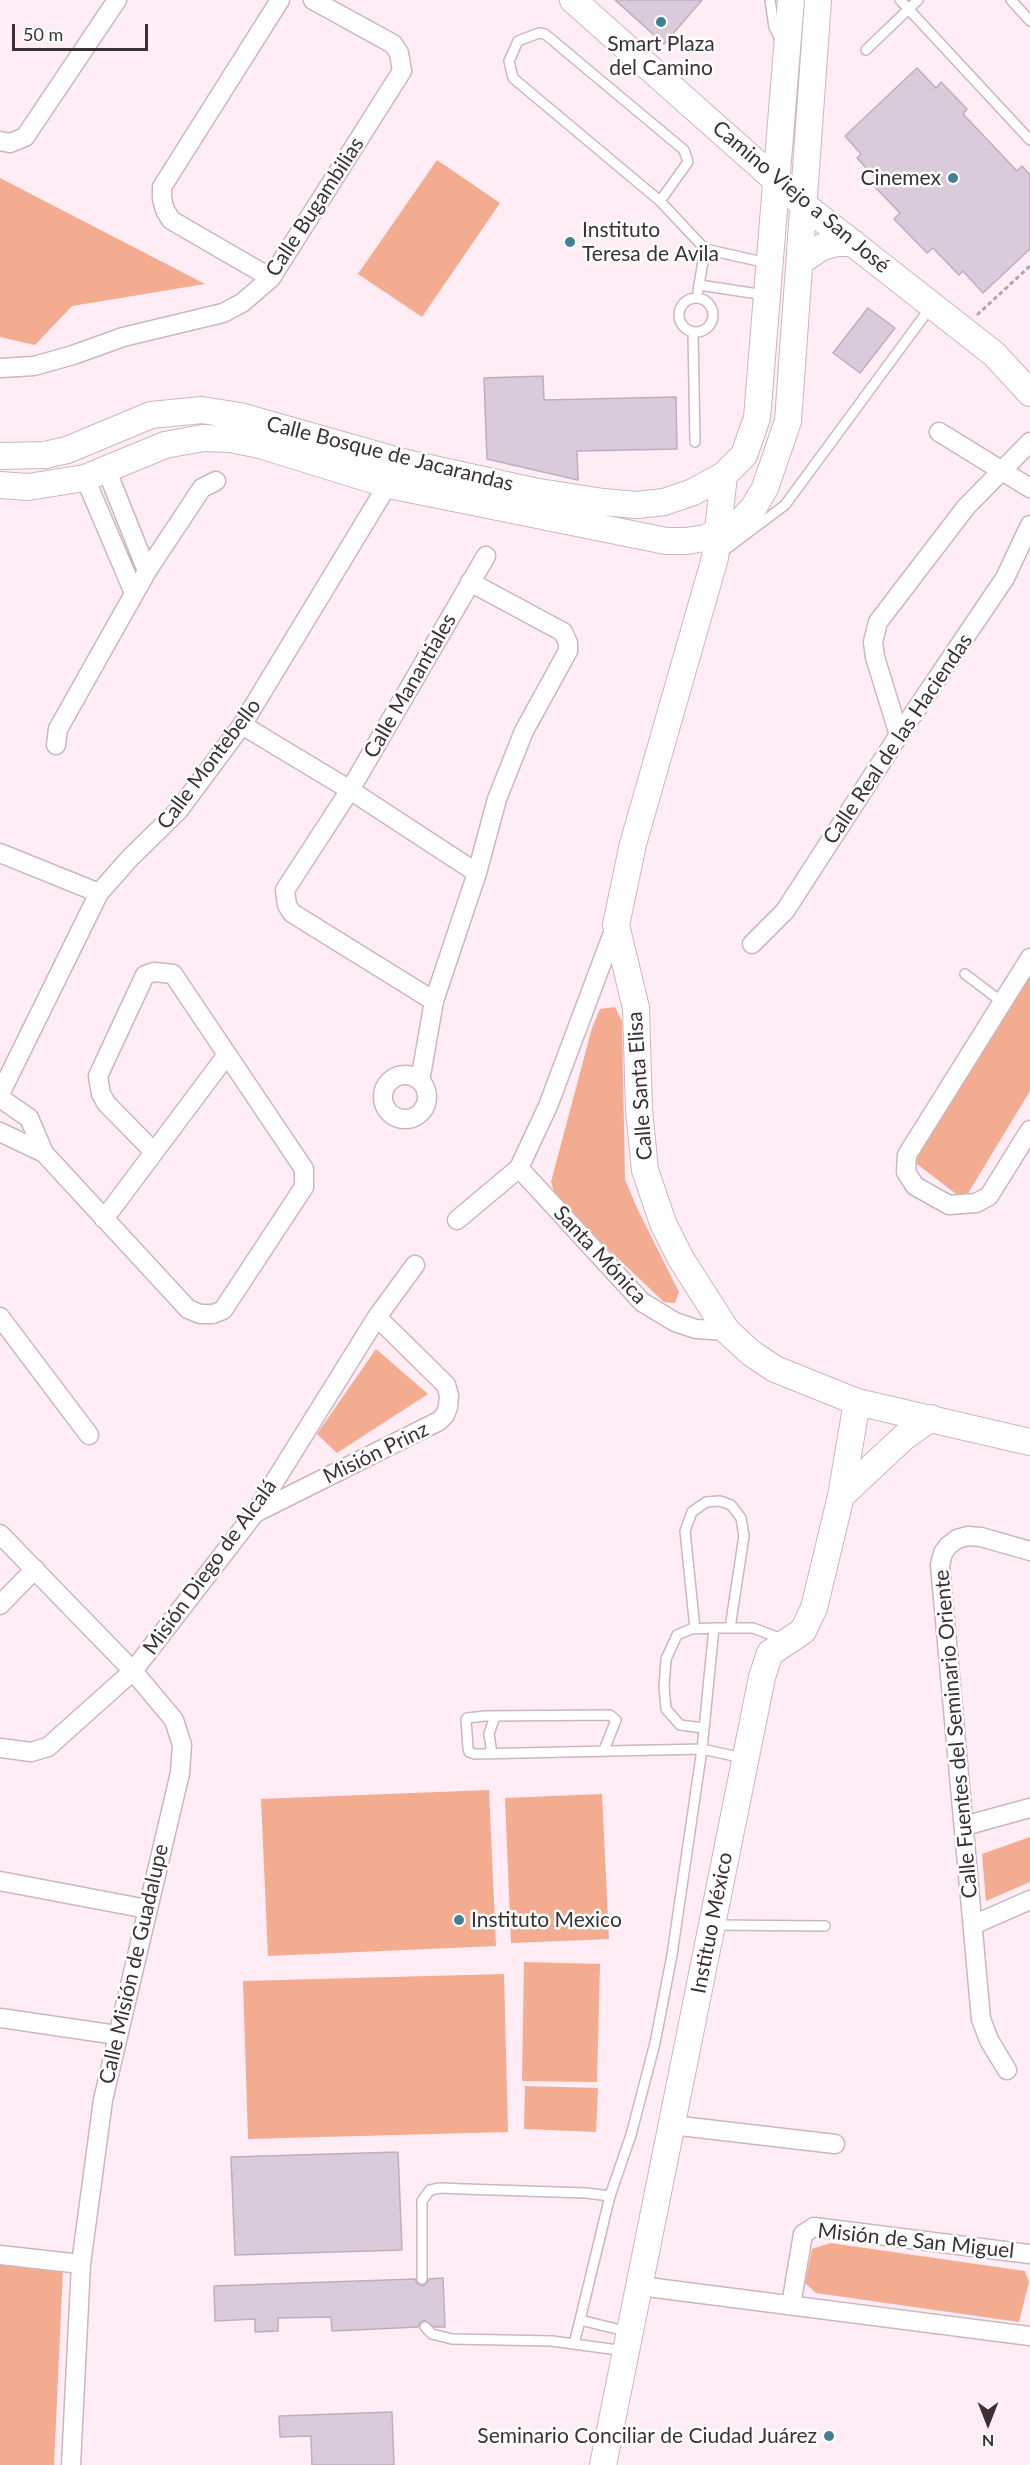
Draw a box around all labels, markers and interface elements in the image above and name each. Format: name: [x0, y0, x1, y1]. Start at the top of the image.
scale bar: [15, 12, 152, 50]
marker: Smart Plaza del Camino: [654, 15, 668, 29]
text: 50 m: [23, 23, 63, 45]
place label: Smart Plaza del Camino: [607, 31, 715, 81]
street label: Camino Viejo a San José: [707, 115, 895, 279]
street label: Calle Bugambilias: [261, 133, 369, 281]
place label: Cinemex: [860, 165, 941, 191]
marker: Cinemex: [946, 171, 960, 185]
place label: Instituto Teresa de Avila: [582, 217, 719, 267]
marker: Instituto Teresa de Avila: [563, 235, 577, 249]
street label: Calle Bosque de Jacarandas: [264, 411, 516, 497]
street label: Calle Manantiales: [358, 609, 462, 763]
street label: Calle Real de las Haciendas: [818, 629, 978, 849]
street label: Calle Montebello: [152, 694, 266, 834]
street label: Calle Santa Elisa: [622, 1011, 658, 1161]
street label: Santa Mónica: [548, 1201, 652, 1309]
street label: Misión Prinz: [319, 1417, 433, 1489]
street label: Misión Diego de Alcalá: [138, 1474, 282, 1660]
street label: Calle Fuentes del Seminario Oriente: [929, 1569, 983, 1899]
street label: Calle Misión de Guadalupe: [94, 1842, 174, 2086]
street label: Instituo México: [686, 1850, 738, 1996]
place label: Instituto Mexico: [471, 1907, 622, 1933]
marker: Instituto Mexico: [452, 1913, 466, 1927]
street label: Misión de San Miguel: [816, 2218, 1016, 2264]
north arrow: [958, 2393, 1018, 2453]
place label: Seminario Conciliar de Ciudad Juárez: [477, 2423, 817, 2449]
marker: Seminario Conciliar de Ciudad Juárez: [822, 2429, 836, 2443]
text: N: [982, 2432, 994, 2451]

